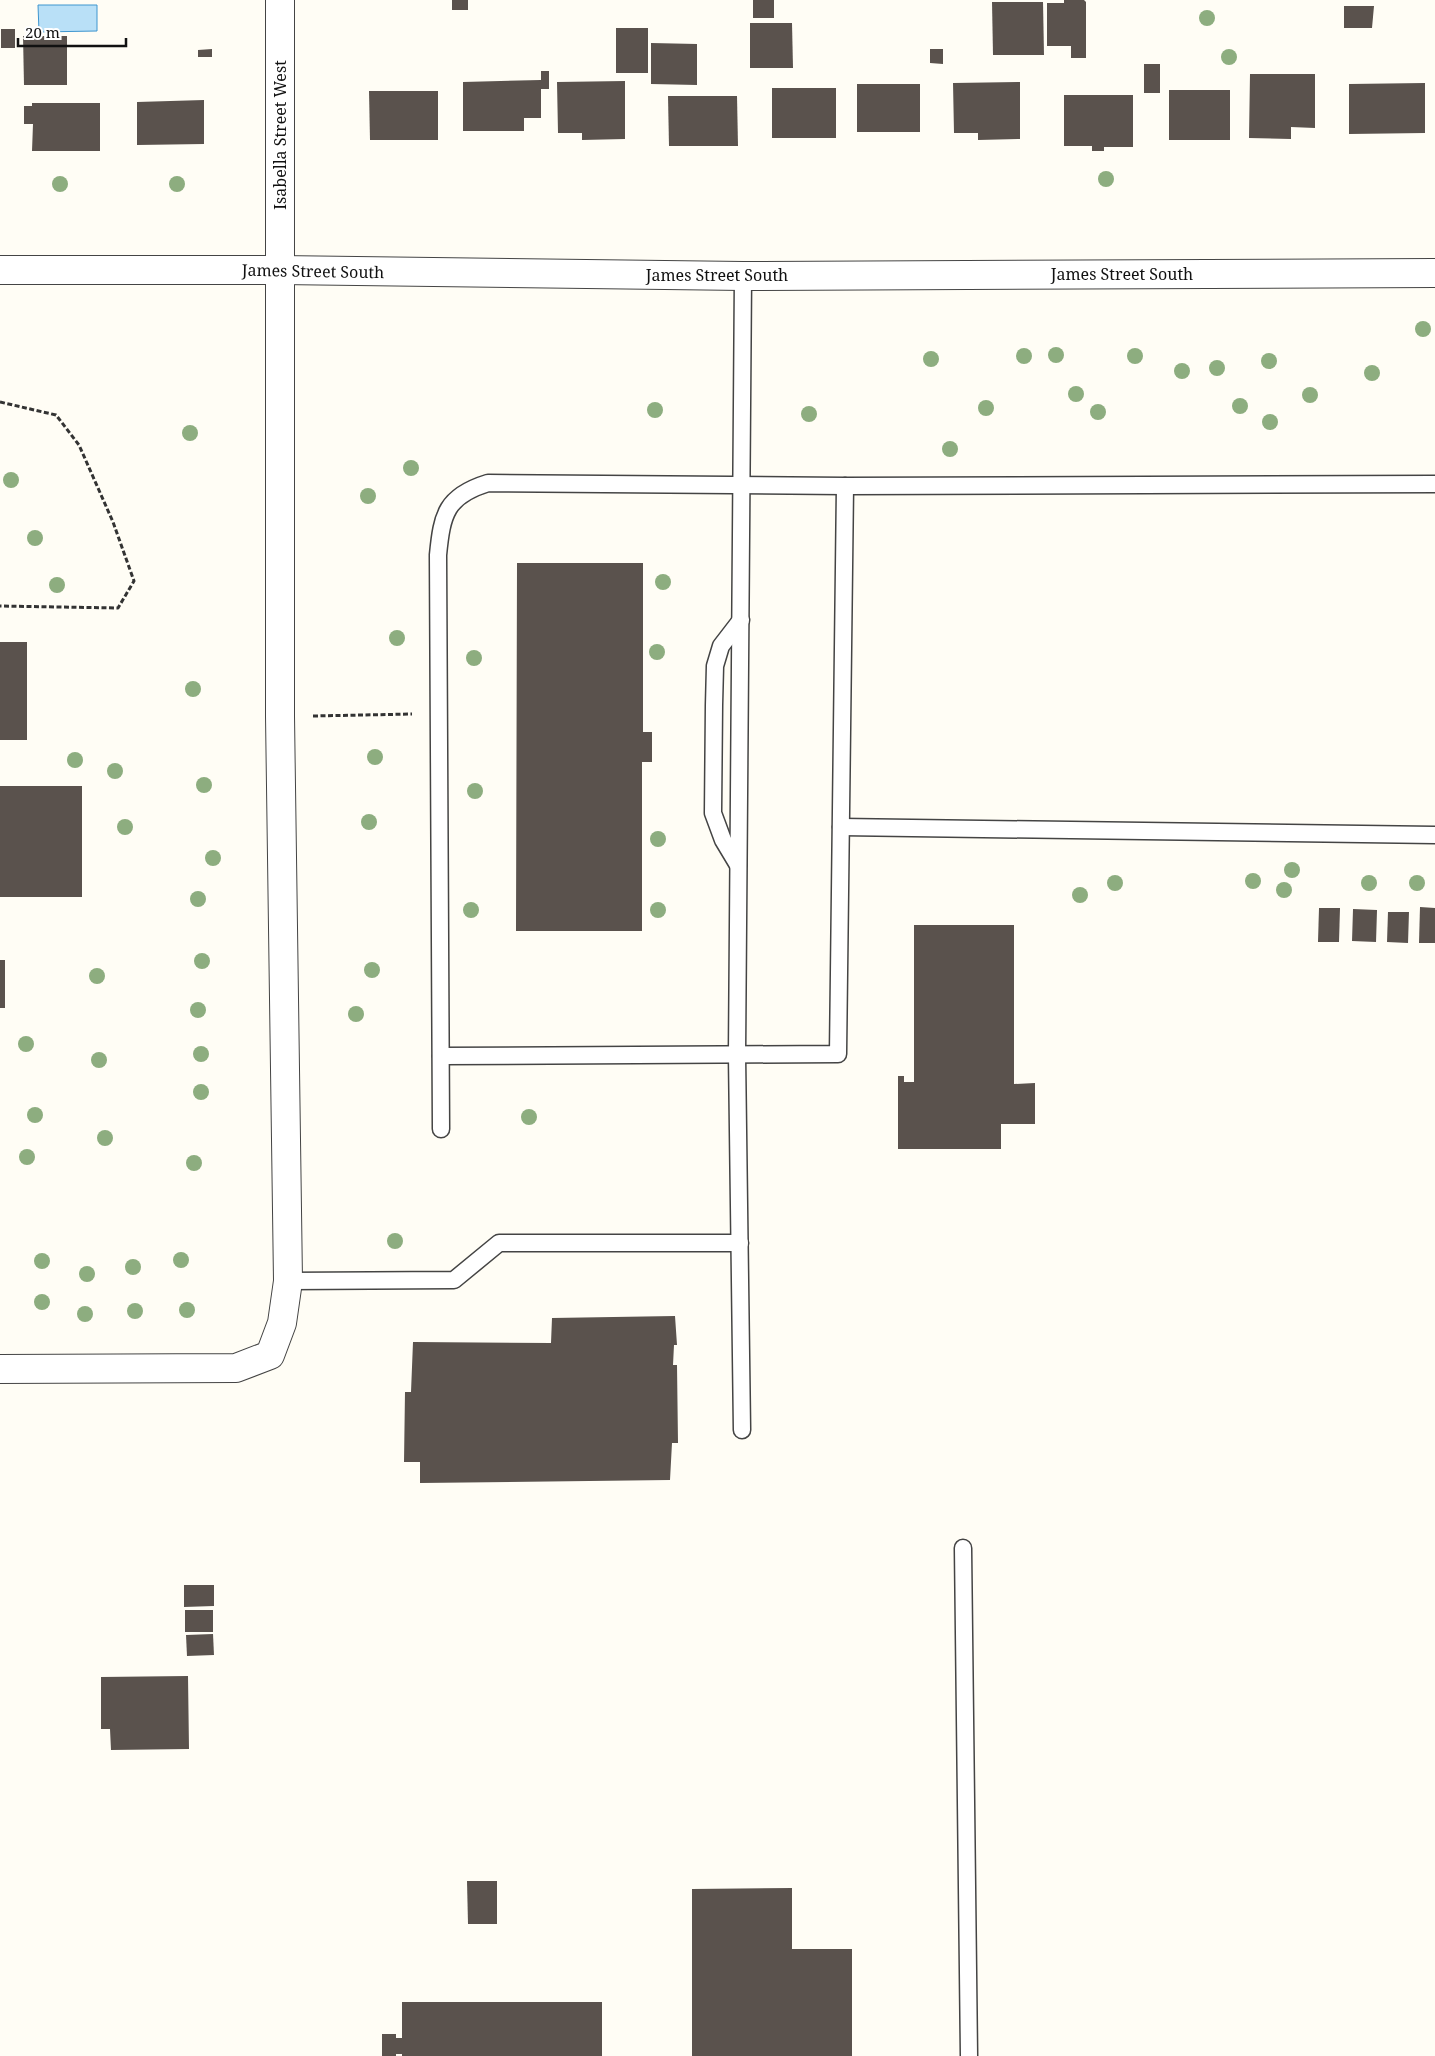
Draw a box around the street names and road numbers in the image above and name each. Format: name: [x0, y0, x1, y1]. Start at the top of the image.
street label: Isabella Street West: [269, 60, 291, 210]
street label: James Street South: [241, 259, 384, 283]
street label: James Street South: [1050, 263, 1193, 285]
street label: James Street South: [645, 264, 788, 286]

